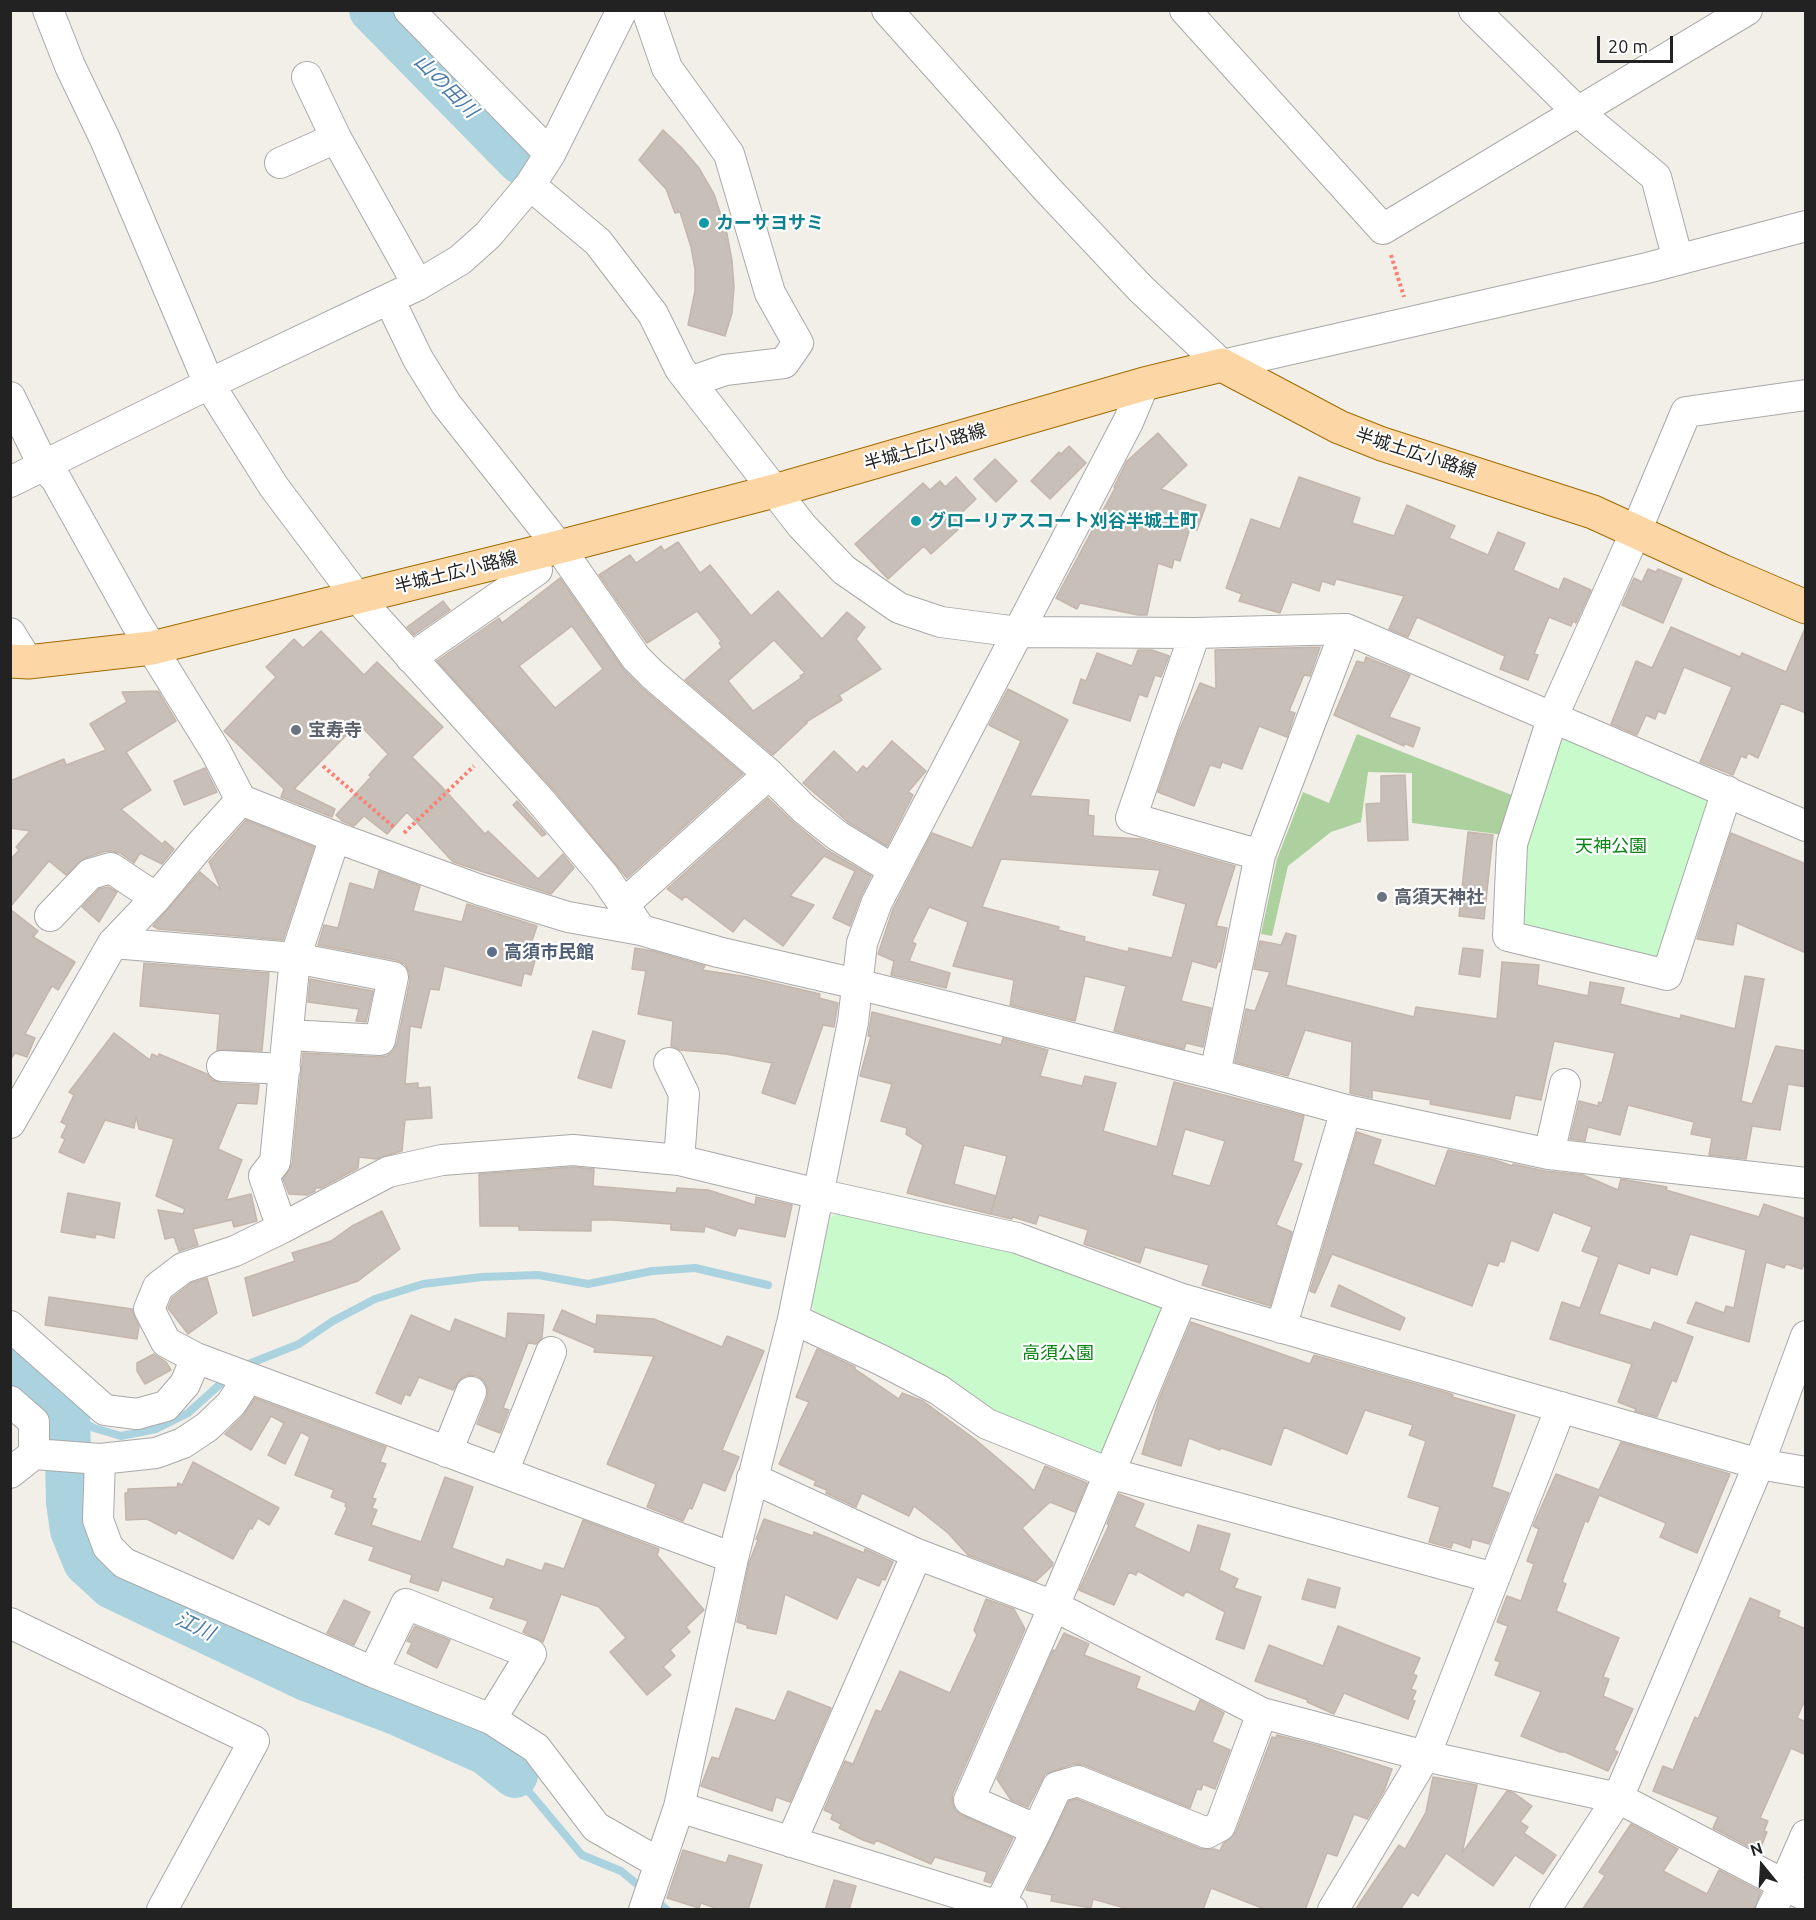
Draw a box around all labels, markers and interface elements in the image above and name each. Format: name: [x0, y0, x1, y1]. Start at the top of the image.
scale bar: [1600, 24, 1676, 62]
text: 20 m: [1608, 36, 1648, 56]
water label: 山の田川: [409, 49, 483, 123]
place label: カーサヨサミ: [716, 212, 824, 234]
marker: カーサヨサミ: [697, 216, 711, 230]
street label: 半城土広小路線: [861, 419, 989, 475]
street label: 半城土広小路線: [1353, 423, 1479, 483]
place label: グローリアスコート刈谷半城土町: [928, 510, 1198, 532]
marker: グローリアスコート刈谷半城土町: [909, 514, 923, 528]
street label: 半城土広小路線: [392, 546, 520, 598]
place label: 宝寿寺: [308, 719, 362, 741]
marker: 宝寿寺: [289, 723, 303, 737]
park label: 天神公園: [1575, 835, 1647, 857]
place label: 高須天神社: [1394, 886, 1484, 908]
marker: 高須天神社: [1375, 890, 1389, 904]
place label: 高須市民館: [504, 941, 594, 963]
marker: 高須市民館: [485, 945, 499, 959]
park label: 高須公園: [1022, 1342, 1094, 1364]
water label: 江川: [172, 1607, 218, 1645]
north arrow: [1732, 1836, 1792, 1896]
text: N: [1748, 1838, 1765, 1859]

